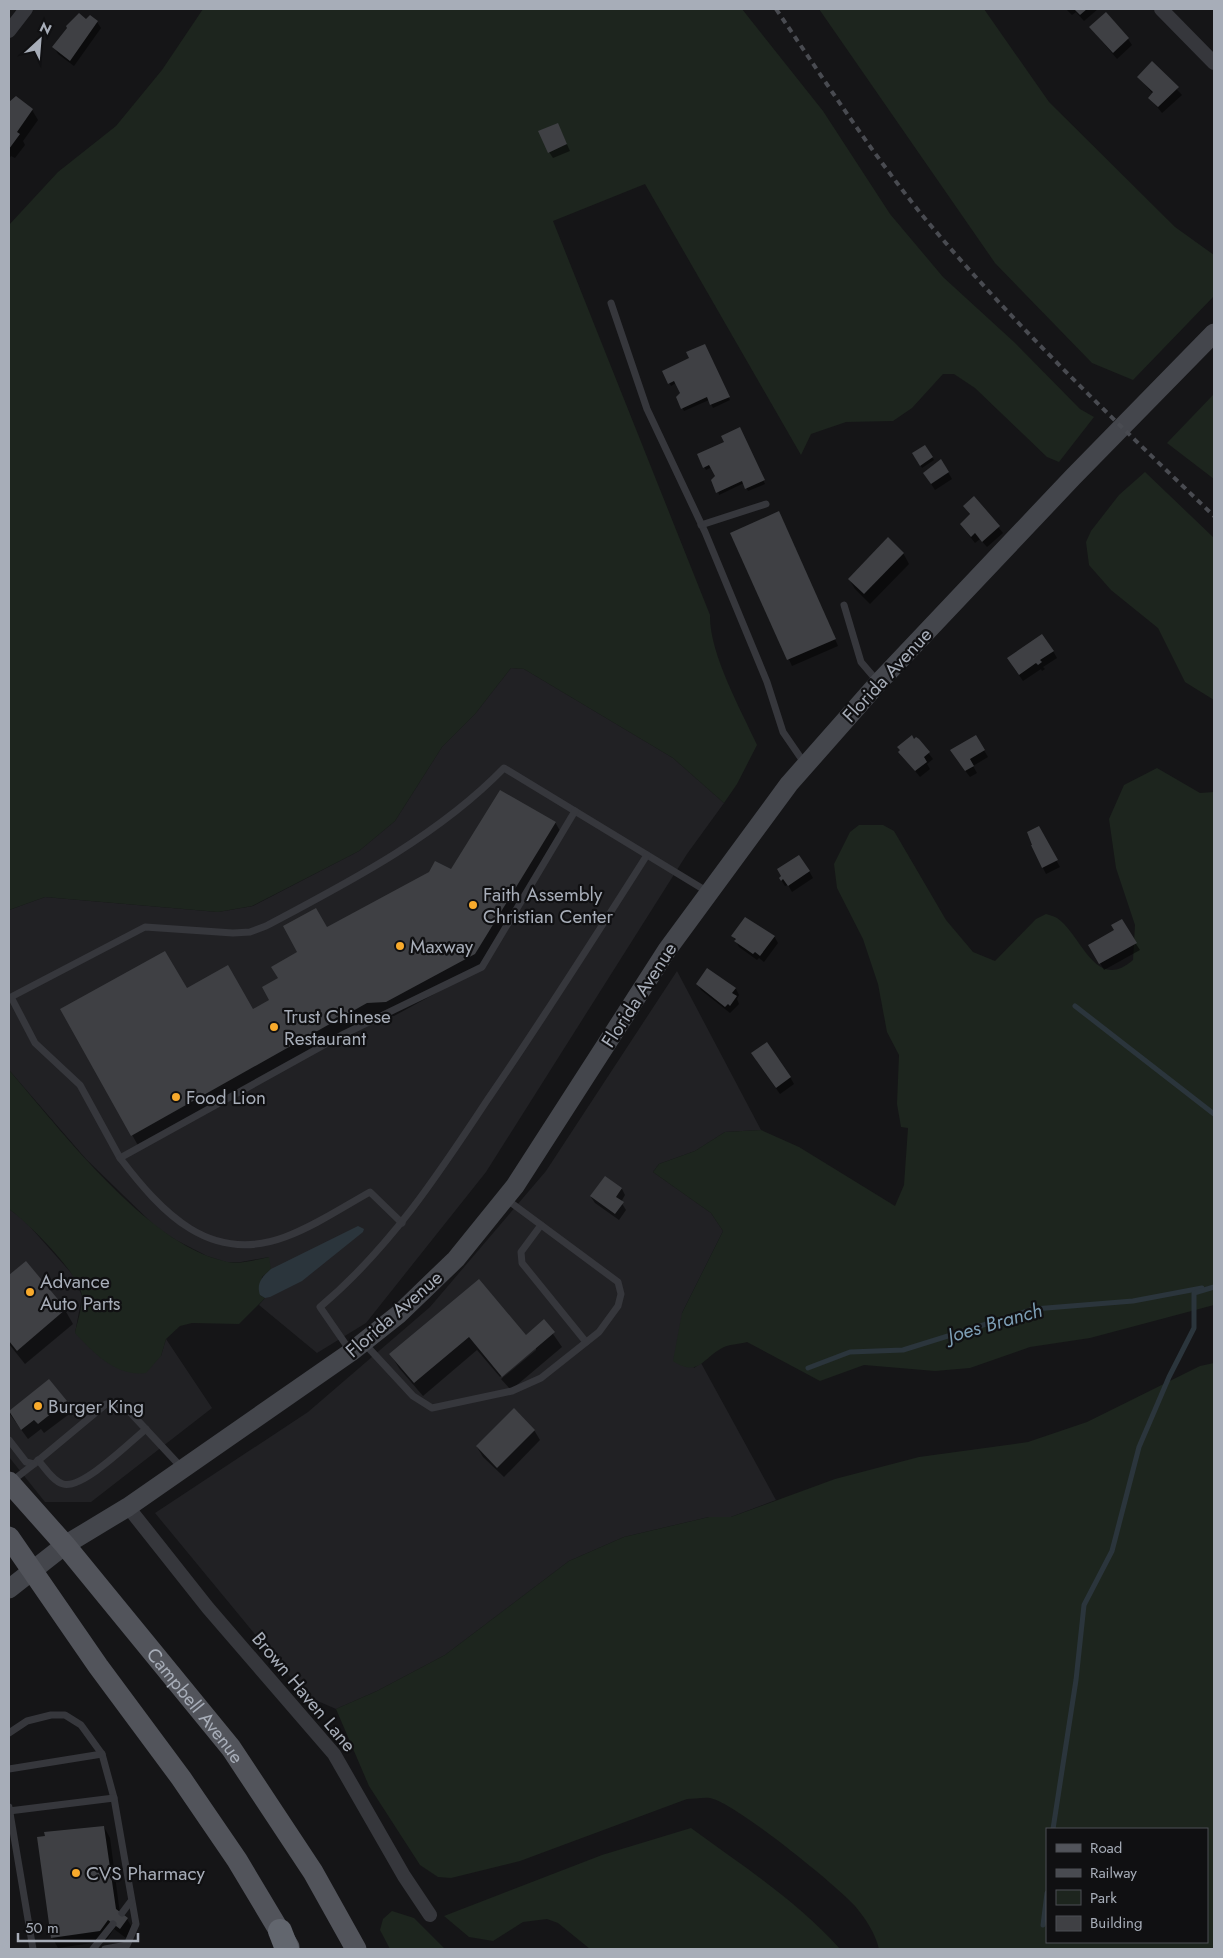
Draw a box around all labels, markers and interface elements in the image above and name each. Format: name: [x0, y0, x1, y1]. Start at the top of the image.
north arrow: [15, 15, 65, 65]
text: N: [36, 17, 55, 40]
street label: Florida Avenue: [836, 622, 938, 728]
place label: Faith Assembly Christian Center: [483, 881, 614, 930]
marker: Faith Assembly Christian Center: [467, 899, 479, 911]
place label: Maxway: [410, 933, 474, 960]
street label: Florida Avenue: [595, 937, 683, 1053]
marker: Maxway: [394, 940, 406, 952]
place label: Trust Chinese Restaurant: [284, 1003, 391, 1052]
marker: Trust Chinese Restaurant: [268, 1021, 280, 1033]
place label: Food Lion: [186, 1084, 266, 1111]
marker: Food Lion: [170, 1091, 182, 1103]
street label: Florida Avenue: [340, 1264, 449, 1364]
place label: Advance Auto Parts: [40, 1268, 121, 1317]
marker: Advance Auto Parts: [24, 1286, 36, 1298]
water label: Joes Branch: [940, 1296, 1046, 1351]
place label: Burger King: [48, 1393, 144, 1420]
marker: Burger King: [32, 1400, 44, 1412]
street label: Brown Haven Lane: [246, 1626, 362, 1758]
street label: Campbell Avenue: [140, 1641, 251, 1769]
legend: [1046, 1828, 1208, 1943]
text: Road: [1090, 1837, 1122, 1859]
place label: CVS Pharmacy: [86, 1860, 205, 1887]
text: Railway: [1090, 1862, 1137, 1884]
marker: CVS Pharmacy: [70, 1867, 82, 1879]
text: Park: [1090, 1887, 1117, 1909]
scale bar: [18, 1910, 138, 1942]
text: Building: [1090, 1912, 1142, 1934]
text: 50 m: [25, 1917, 59, 1939]

